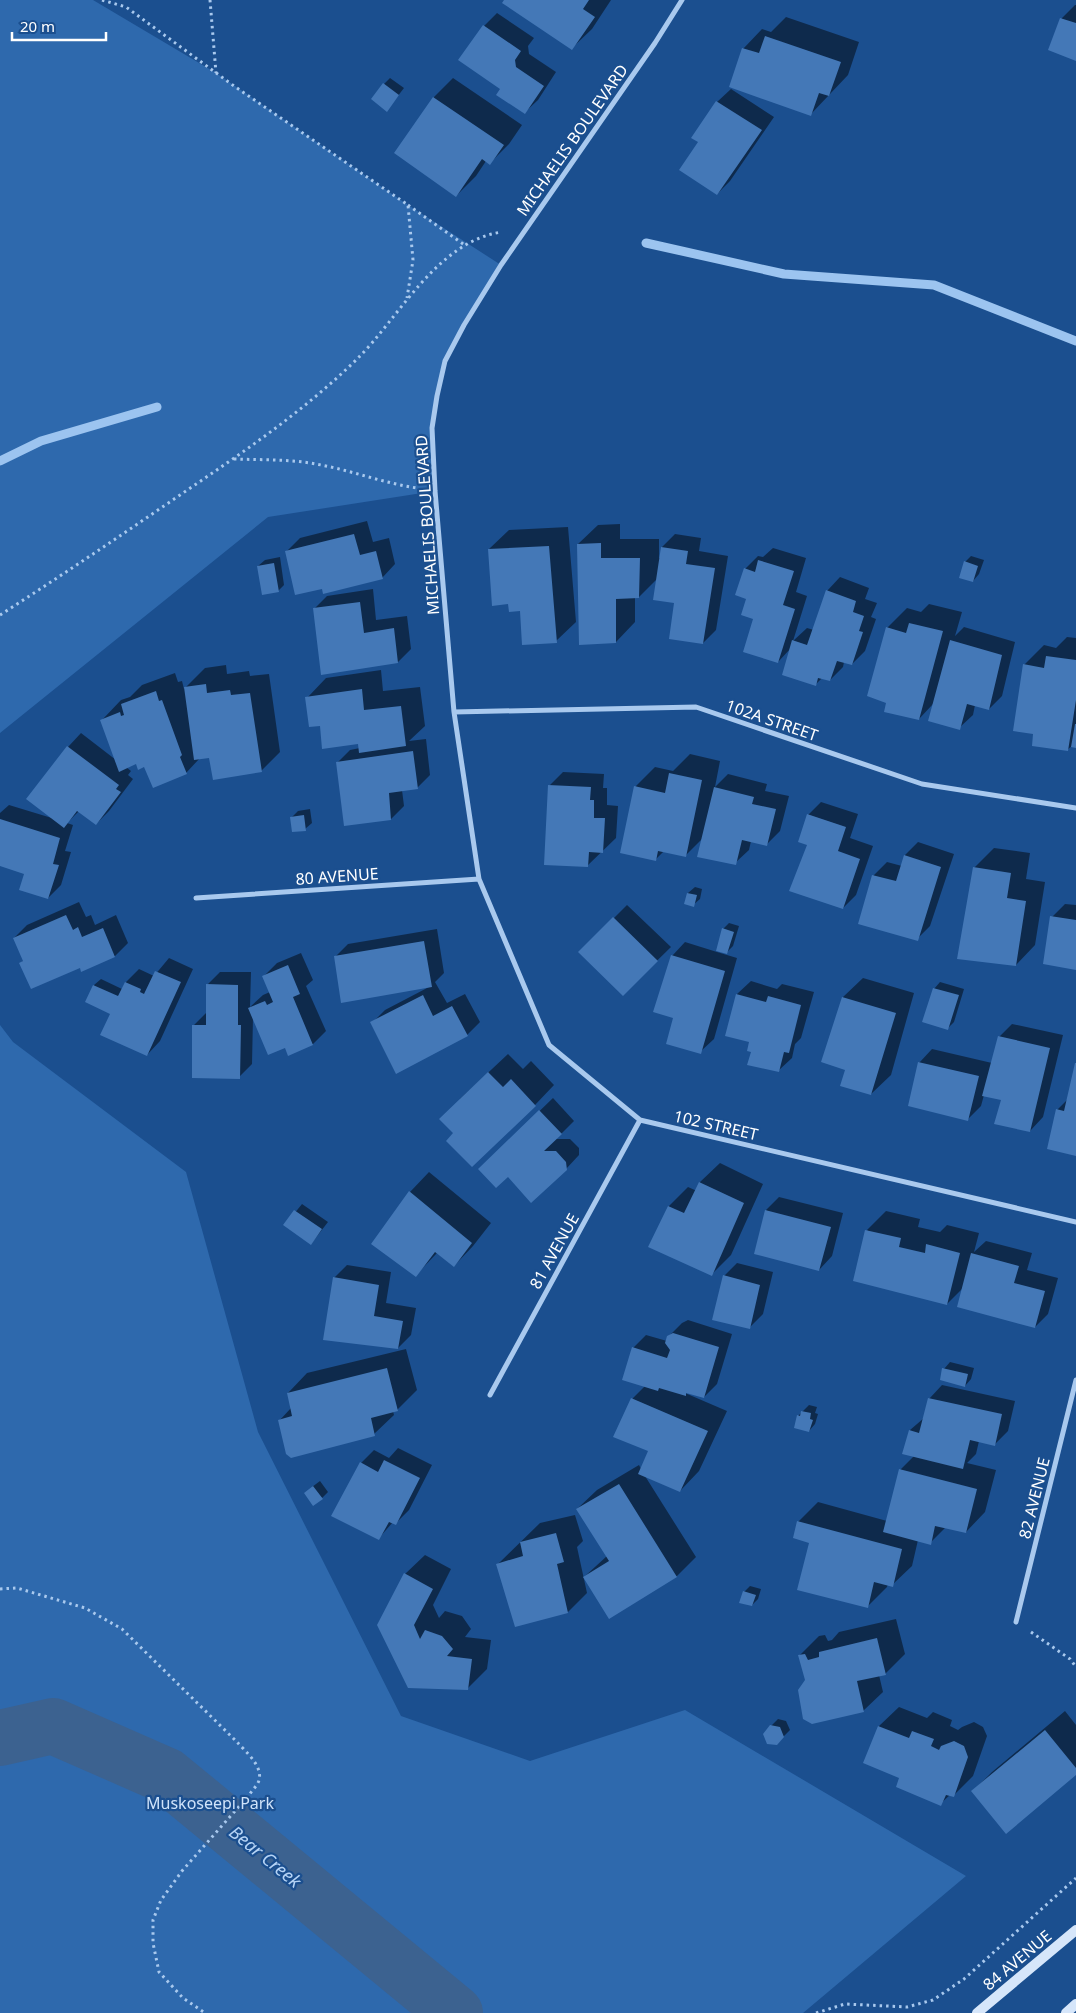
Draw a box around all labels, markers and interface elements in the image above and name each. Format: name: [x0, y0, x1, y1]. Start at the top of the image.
scale bar: [12, 10, 106, 42]
text: 20 m: [20, 16, 55, 36]
street label: MICHAELIS BOULEVARD: [511, 60, 633, 220]
street label: MICHAELIS BOULEVARD: [410, 434, 444, 616]
street label: 102A STREET: [723, 694, 821, 746]
street label: 80 AVENUE: [295, 862, 379, 890]
street label: 102 STREET: [672, 1105, 760, 1145]
street label: 81 AVENUE: [524, 1209, 584, 1293]
street label: 82 AVENUE: [1013, 1455, 1055, 1541]
park label: Muskoseepi Park: [146, 1792, 274, 1814]
water label: Bear Creek: [225, 1820, 307, 1893]
street label: 84 AVENUE: [978, 1925, 1056, 1995]

